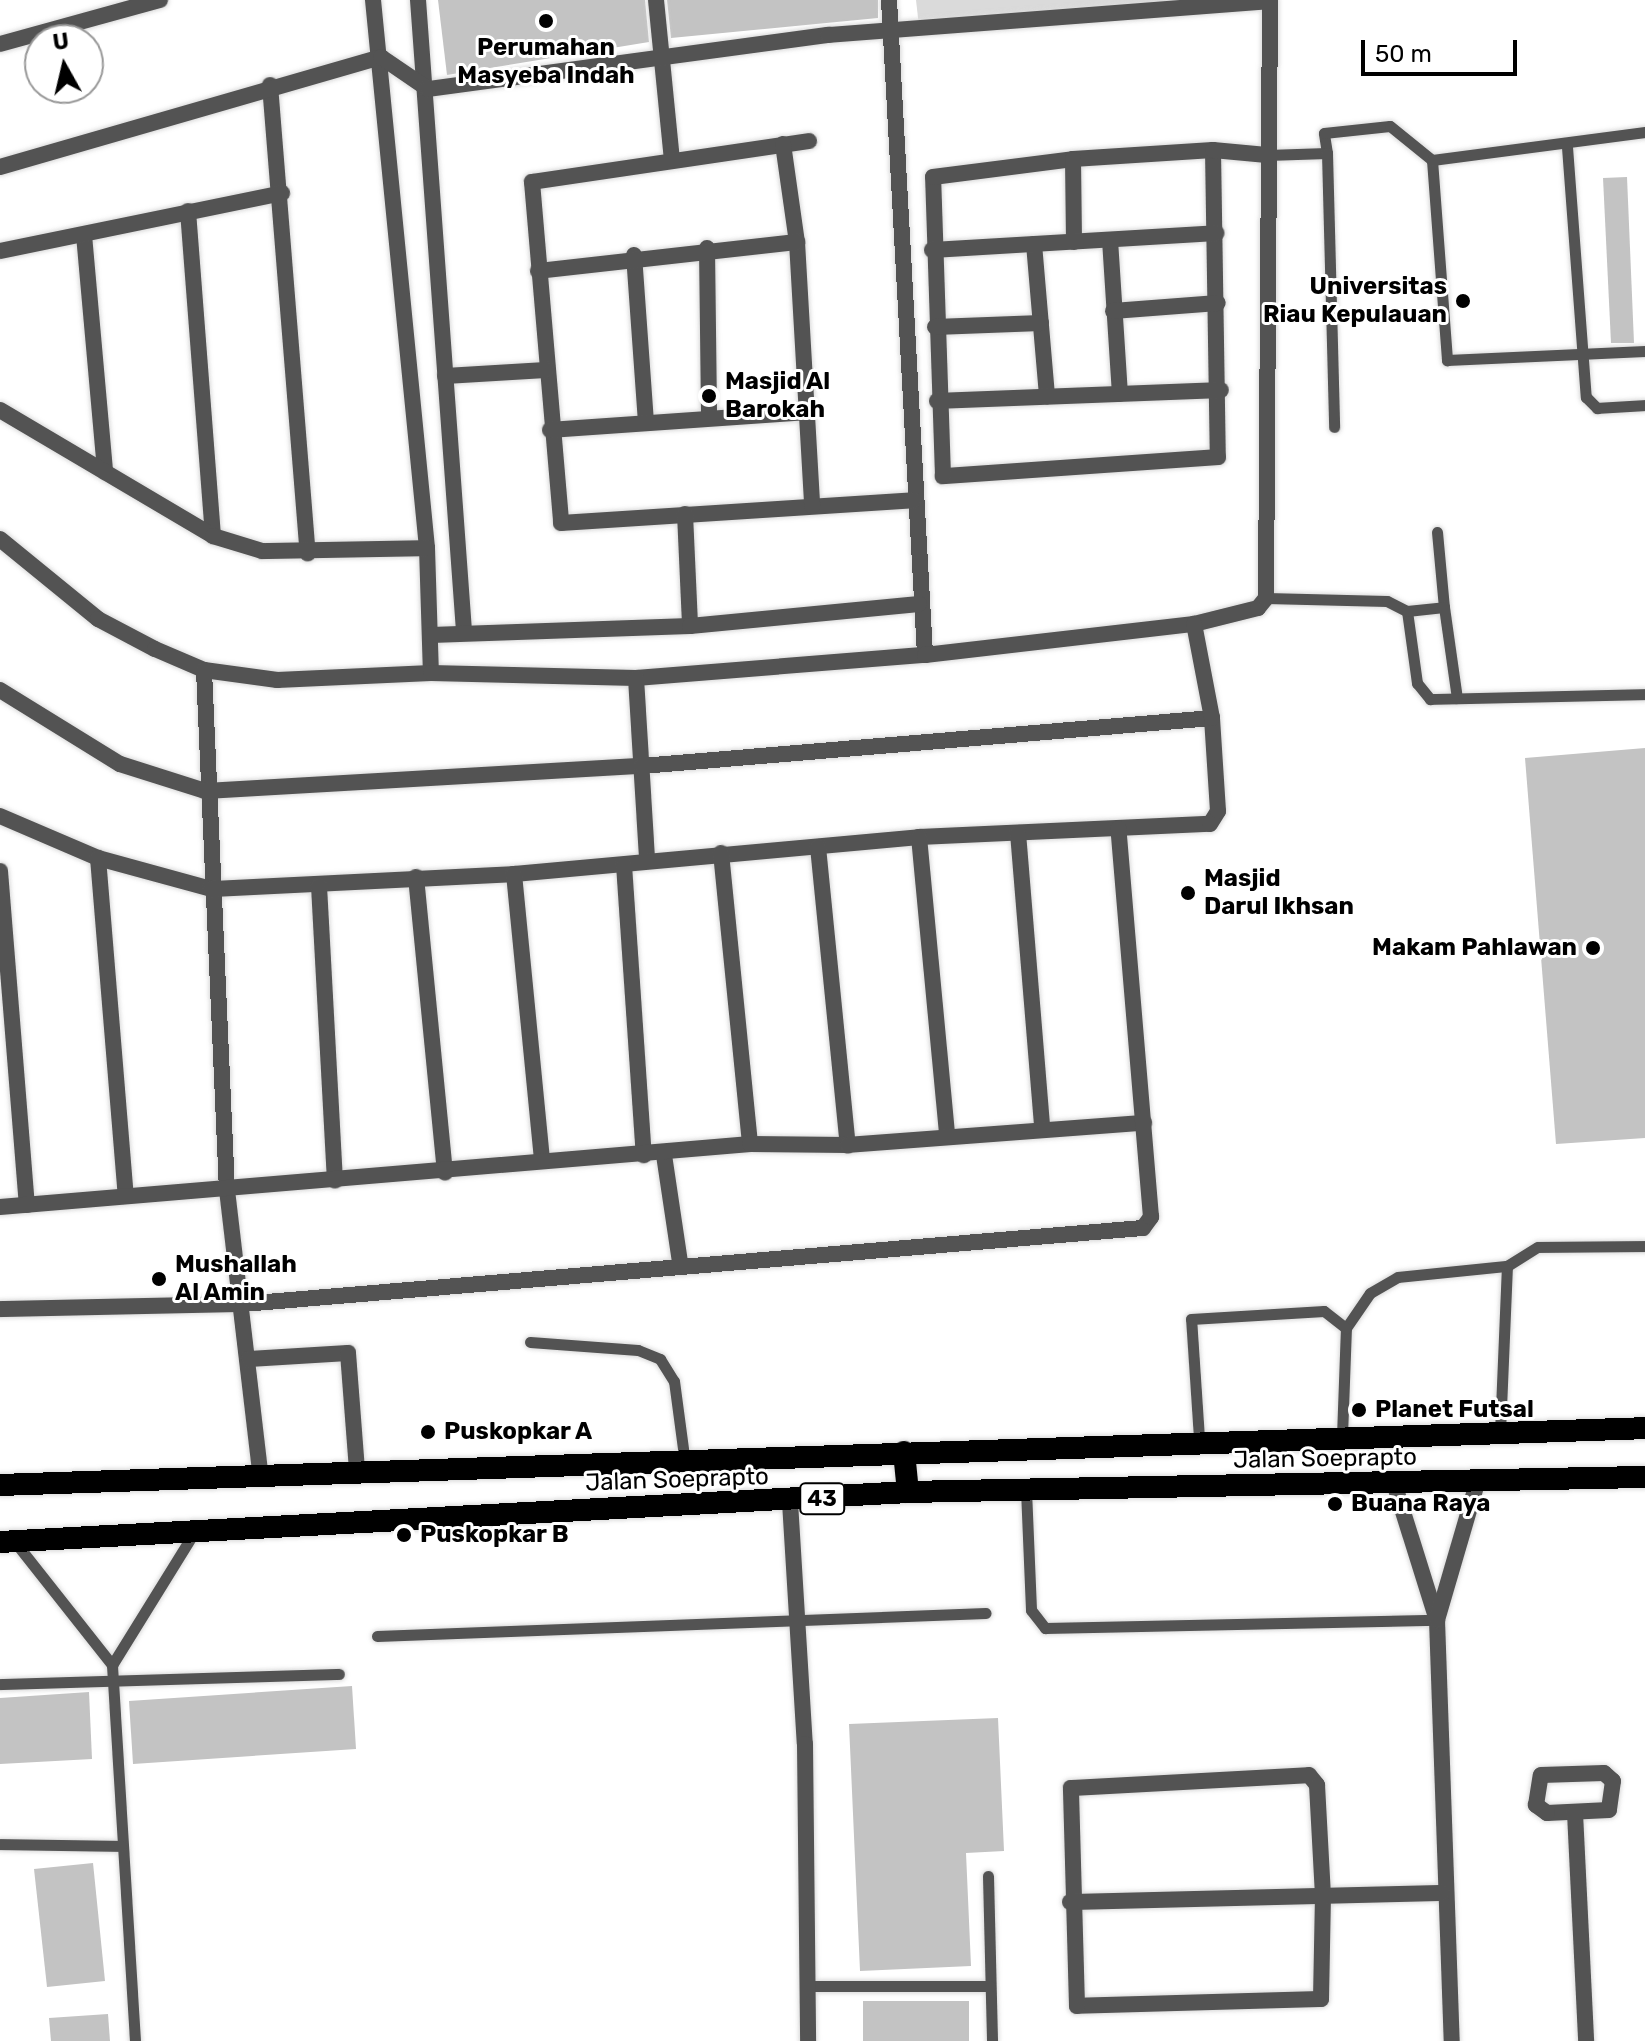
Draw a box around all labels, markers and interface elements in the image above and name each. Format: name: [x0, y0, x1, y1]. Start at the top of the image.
marker: Perumahan Masyeba Indah: [537, 12, 555, 30]
north arrow: [24, 24, 104, 104]
scale bar: [1365, 24, 1521, 74]
text: U: [51, 27, 71, 56]
place label: Perumahan Masyeba Indah: [457, 34, 635, 90]
text: 50 m: [1375, 40, 1432, 68]
place label: Universitas Riau Kepulauan: [1263, 273, 1447, 329]
marker: Universitas Riau Kepulauan: [1454, 292, 1472, 310]
place label: Masjid Al Barokah: [725, 368, 831, 424]
marker: Masjid Al Barokah: [700, 387, 718, 405]
place label: Masjid Darul Ikhsan: [1204, 865, 1354, 921]
marker: Masjid Darul Ikhsan: [1179, 884, 1197, 902]
place label: Makam Pahlawan: [1372, 934, 1577, 962]
marker: Makam Pahlawan: [1584, 939, 1602, 957]
place label: Mushallah Al Amin: [175, 1251, 297, 1307]
marker: Mushallah Al Amin: [150, 1270, 168, 1288]
place label: Planet Futsal: [1375, 1396, 1534, 1424]
marker: Planet Futsal: [1350, 1401, 1368, 1419]
place label: Puskopkar A: [444, 1418, 593, 1446]
marker: Puskopkar A: [419, 1423, 437, 1441]
street label: Jalan Soeprapto: [1233, 1443, 1417, 1475]
street label: Jalan Soeprapto: [585, 1462, 769, 1498]
road number: 43: [798, 1481, 846, 1517]
place label: Buana Raya: [1351, 1490, 1490, 1518]
marker: Buana Raya: [1326, 1495, 1344, 1513]
place label: Puskopkar B: [420, 1521, 569, 1549]
marker: Puskopkar B: [395, 1526, 413, 1544]

